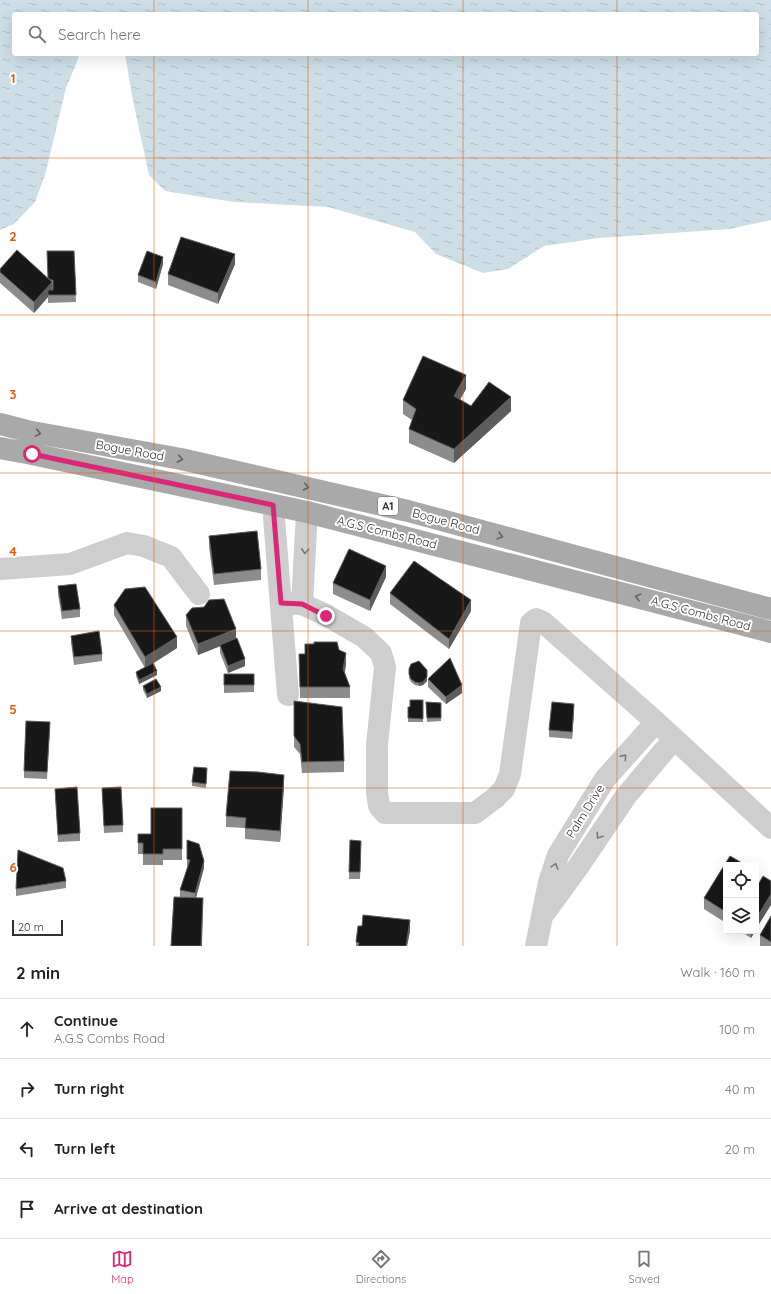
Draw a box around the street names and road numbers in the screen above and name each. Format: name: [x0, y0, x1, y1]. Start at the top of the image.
street label: Bogue Road: [95, 437, 165, 463]
road number: A1: [378, 497, 398, 515]
street label: Bogue Road: [411, 505, 481, 537]
street label: A.G.S Combs Road: [335, 512, 439, 552]
street label: A.G.S Combs Road: [650, 592, 752, 634]
street label: Palm Drive: [563, 781, 607, 841]

